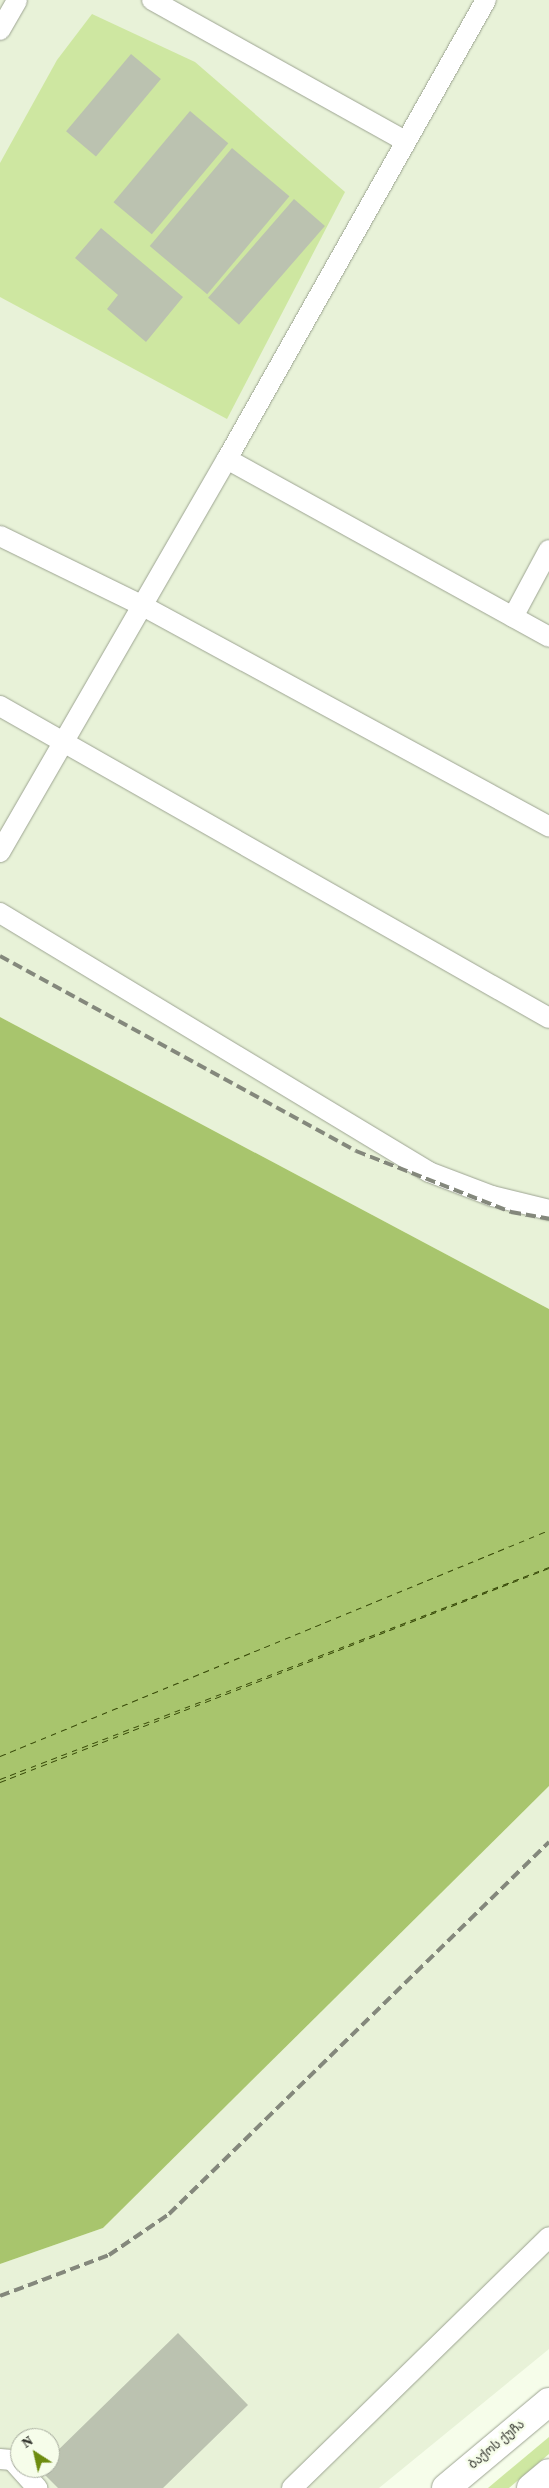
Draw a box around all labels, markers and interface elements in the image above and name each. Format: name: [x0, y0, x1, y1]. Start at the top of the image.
street label: ბაქოს ქუჩა: [466, 2417, 528, 2473]
north arrow: [10, 2428, 60, 2478]
text: N: [17, 2430, 37, 2453]

